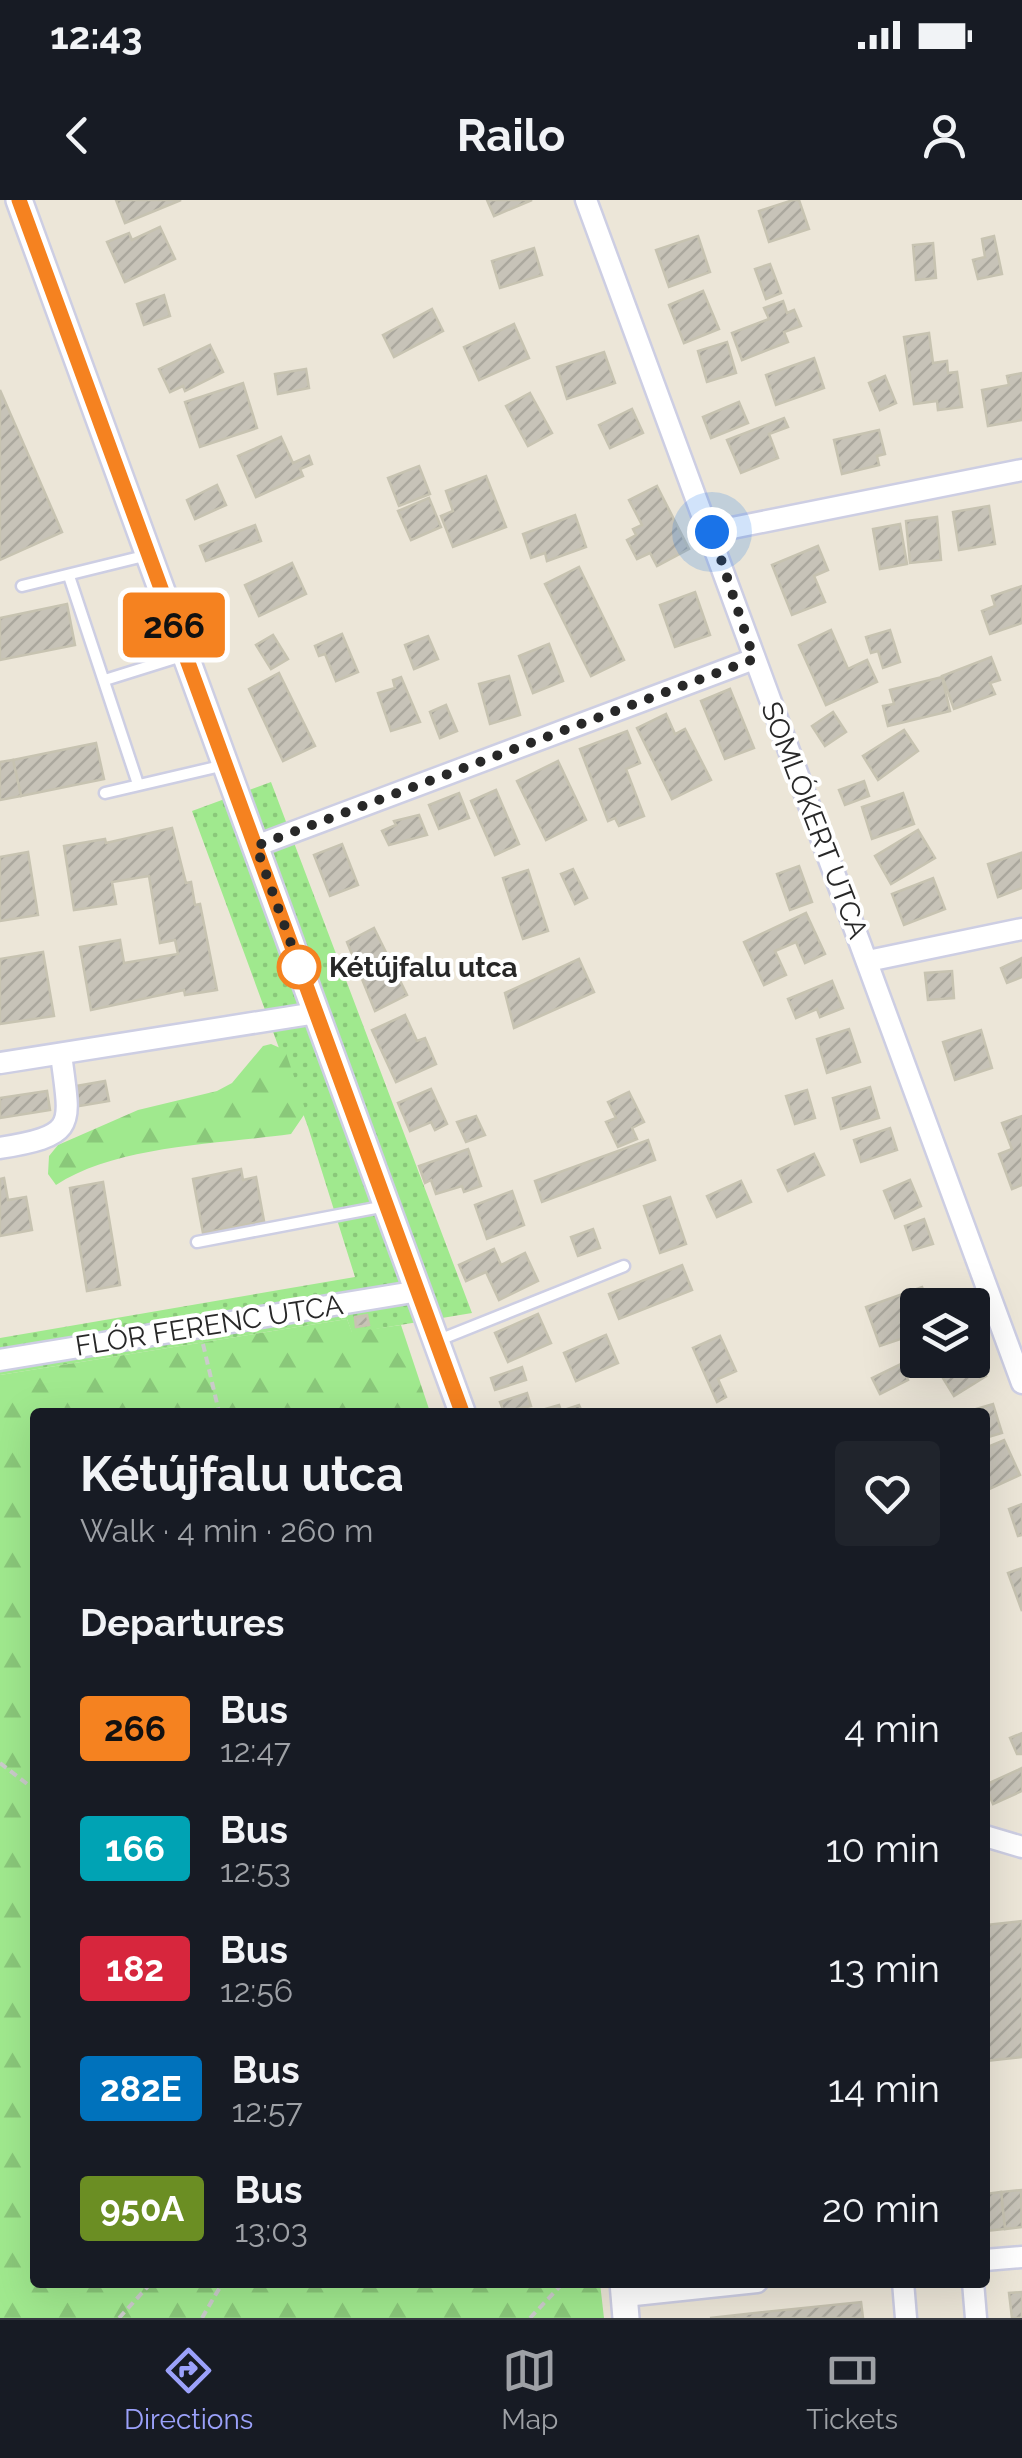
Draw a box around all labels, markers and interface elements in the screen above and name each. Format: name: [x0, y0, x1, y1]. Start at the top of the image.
text: 12:43: [50, 13, 143, 58]
icon: back: [50, 108, 105, 163]
icon: person: [917, 108, 972, 163]
text: Railo: [457, 109, 565, 162]
your location: [687, 507, 737, 557]
line badge: 266: [116, 592, 232, 658]
text: 266: [143, 605, 205, 646]
street label: SOMLÓKERT UTCA: [754, 697, 875, 943]
marker: Kétújfalu utca: [278, 946, 320, 988]
place label: Kétújfalu utca: [329, 951, 518, 984]
street label: FLÓR FERENC UTCA: [73, 1288, 345, 1363]
map controls: [900, 1288, 990, 1378]
button: layers: [900, 1288, 990, 1378]
button: heart: [835, 1441, 940, 1546]
text: Kétújfalu utca: [80, 1446, 403, 1502]
text: Walk · 4 min · 260 m: [80, 1512, 373, 1549]
text: Departures: [80, 1600, 285, 1645]
text: Bus: [220, 1687, 288, 1732]
text: 4 min: [844, 1706, 940, 1751]
text: 266: [104, 1708, 166, 1749]
text: 12:47: [220, 1732, 291, 1769]
text: Bus: [220, 1807, 288, 1852]
text: 10 min: [825, 1826, 940, 1871]
text: 166: [105, 1828, 165, 1869]
text: 12:53: [220, 1852, 291, 1889]
text: Bus: [220, 1927, 288, 1972]
text: 13 min: [828, 1946, 940, 1991]
text: 182: [106, 1948, 164, 1989]
text: 12:56: [220, 1972, 293, 2009]
text: Bus: [232, 2047, 300, 2092]
text: 14 min: [828, 2066, 940, 2111]
text: 282E: [100, 2068, 182, 2109]
text: 12:57: [232, 2092, 303, 2129]
text: Bus: [234, 2167, 302, 2212]
text: 20 min: [822, 2186, 940, 2231]
text: 950A: [100, 2188, 184, 2229]
text: 13:03: [234, 2212, 308, 2249]
tab: Directions: [124, 2343, 253, 2436]
tab: Map: [501, 2343, 558, 2436]
tab: Tickets: [806, 2343, 898, 2436]

